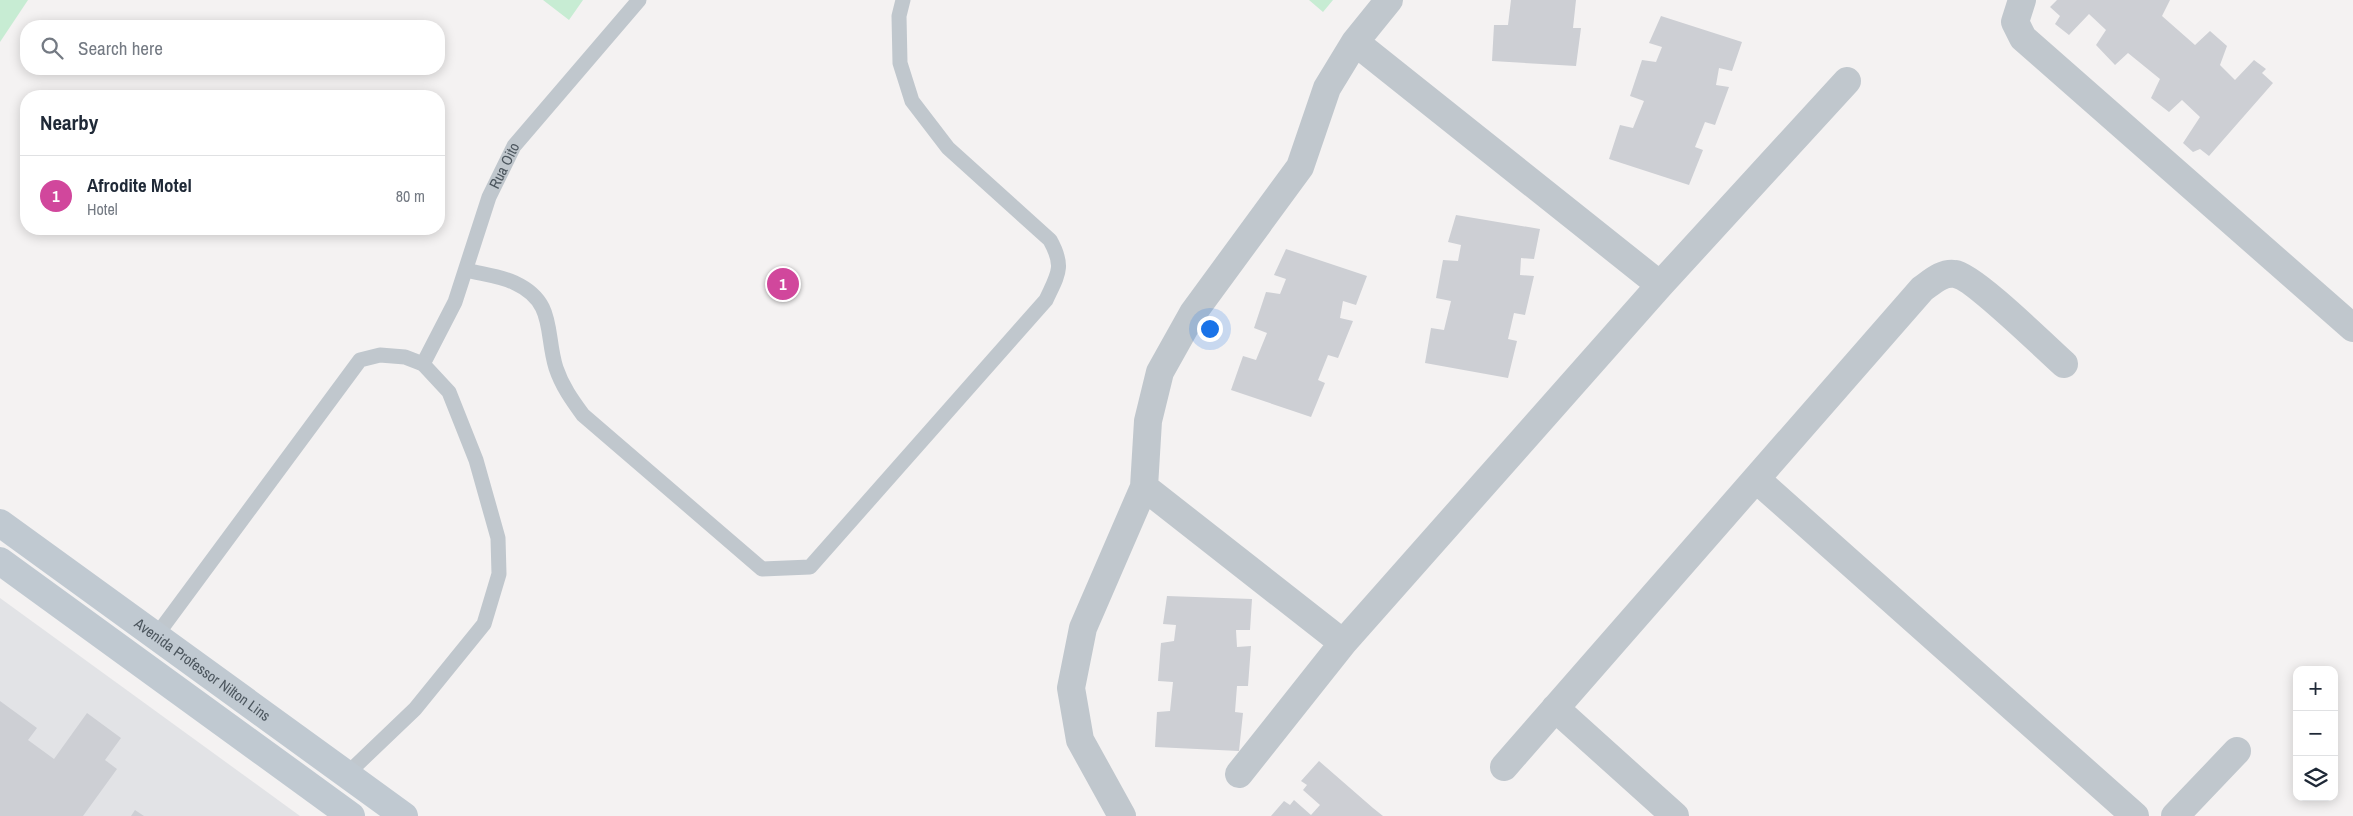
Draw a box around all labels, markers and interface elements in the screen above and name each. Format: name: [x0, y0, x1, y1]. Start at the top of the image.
search box: [20, 20, 445, 75]
icon: search: [38, 34, 66, 62]
text: Search here: [78, 35, 163, 61]
text: Nearby: [40, 108, 98, 137]
street label: Rua Oito: [484, 139, 524, 192]
text: Afrodite Motel: [87, 172, 192, 198]
text: 1: [52, 185, 60, 207]
text: 80 m: [396, 185, 425, 207]
text: Hotel: [87, 198, 118, 220]
pin: 1: [767, 265, 799, 303]
your location: [1197, 316, 1223, 342]
street label: Avenida Professor Nilton Lins: [130, 612, 275, 726]
map controls: [2293, 666, 2338, 801]
button: +: [2293, 666, 2338, 711]
button: −: [2293, 711, 2338, 756]
button: layers: [2293, 756, 2338, 801]

